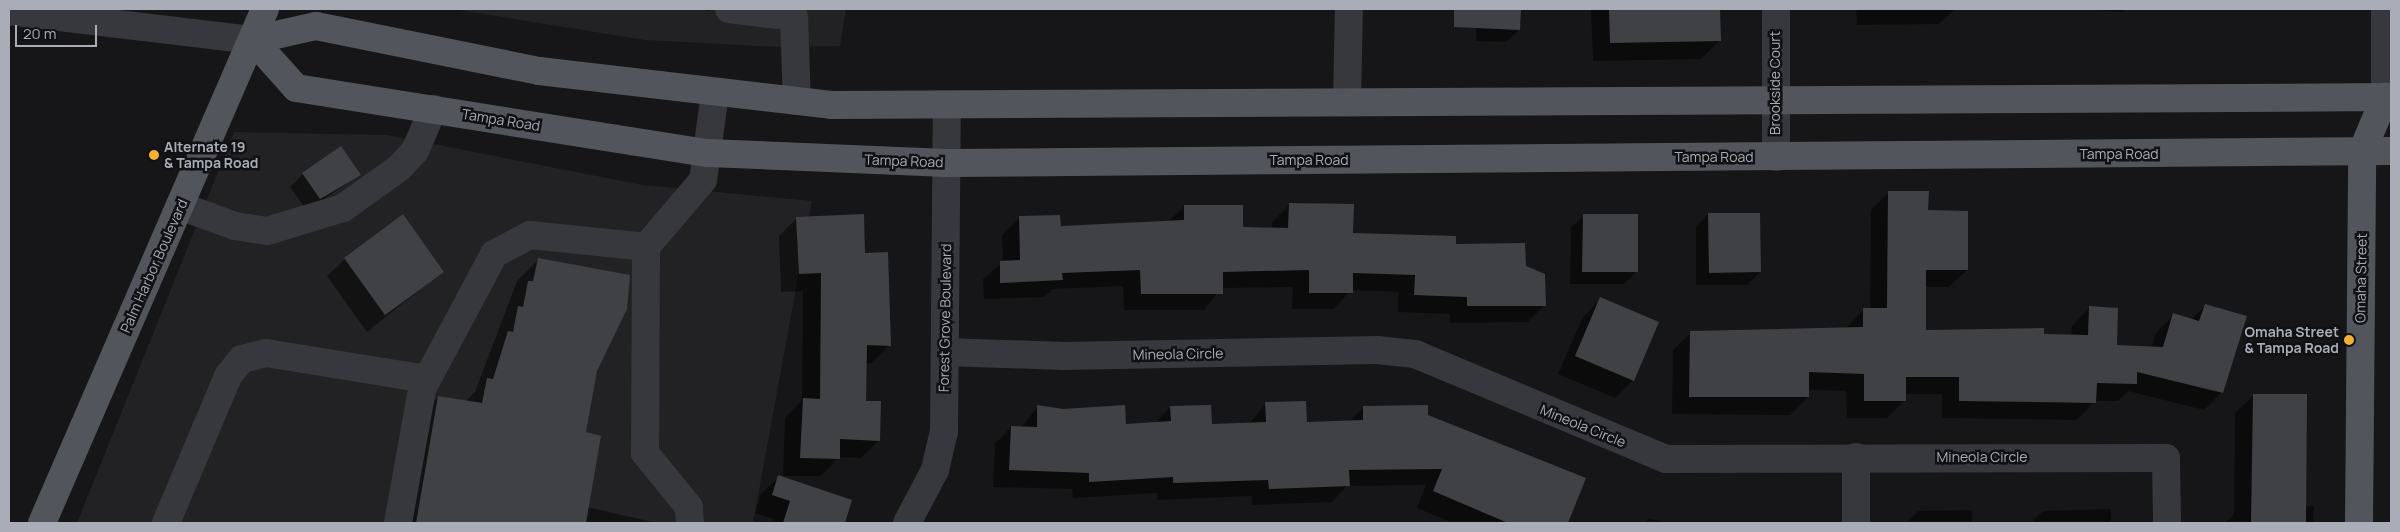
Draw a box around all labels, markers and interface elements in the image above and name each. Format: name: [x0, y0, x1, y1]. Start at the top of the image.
scale bar: [18, 15, 100, 47]
text: 20 m: [23, 23, 56, 44]
street label: Brookside Court: [1767, 31, 1783, 135]
street label: Tampa Road: [461, 106, 541, 134]
place label: Alternate 19 & Tampa Road: [164, 139, 258, 172]
street label: Tampa Road: [2079, 146, 2159, 162]
marker: Alternate 19 & Tampa Road: [148, 149, 160, 161]
street label: Tampa Road: [1674, 149, 1754, 165]
street label: Tampa Road: [864, 151, 944, 171]
street label: Tampa Road: [1269, 152, 1349, 168]
street label: Palm Harbor Boulevard: [117, 196, 191, 336]
street label: Omaha Street: [2352, 233, 2370, 323]
street label: Forest Grove Boulevard: [935, 244, 955, 392]
place label: Omaha Street & Tampa Road: [2245, 324, 2339, 357]
marker: Omaha Street & Tampa Road: [2343, 334, 2355, 346]
street label: Mineola Circle: [1132, 345, 1224, 363]
street label: Mineola Circle: [1538, 401, 1628, 451]
street label: Mineola Circle: [1937, 449, 2027, 465]

